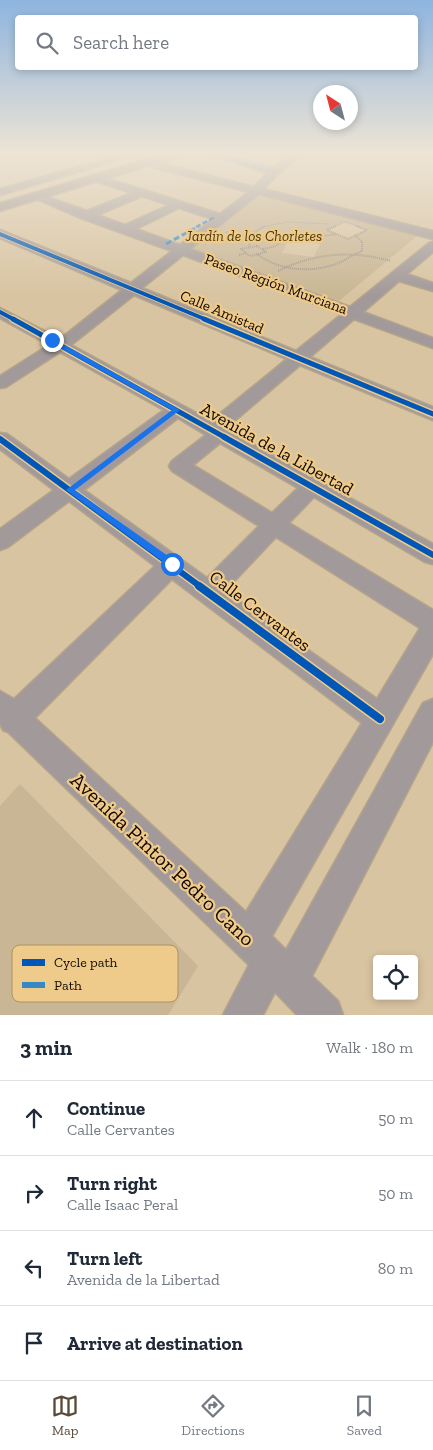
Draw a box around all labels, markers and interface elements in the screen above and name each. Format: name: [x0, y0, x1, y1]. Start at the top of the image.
search box: [15, 15, 418, 70]
icon: search: [33, 29, 61, 57]
text: Search here: [73, 31, 169, 54]
north arrow: [313, 85, 358, 130]
park label: Jardín de los Chorletes: [185, 227, 322, 245]
street label: Paseo Región Murciana: [202, 250, 350, 318]
street label: Calle Amistad: [177, 286, 267, 338]
route end: [41, 329, 64, 352]
street label: Avenida de la Libertad: [196, 398, 358, 500]
route start: [161, 553, 184, 576]
street label: Calle Cervantes: [205, 566, 315, 656]
street label: Avenida Pintor Pedro Cano: [66, 767, 260, 951]
legend: [12, 945, 178, 1002]
text: Cycle path: [54, 954, 118, 971]
map controls: [373, 955, 418, 1000]
button: locate: [373, 955, 418, 1000]
text: Path: [54, 977, 82, 994]
text: 3 min: [20, 1035, 72, 1060]
text: Walk · 180 m: [326, 1038, 413, 1057]
text: Continue: [67, 1097, 145, 1120]
icon: ahead: [20, 1104, 48, 1132]
text: 50 m: [378, 1109, 413, 1128]
text: Calle Cervantes: [67, 1120, 175, 1139]
text: Turn right: [67, 1172, 157, 1195]
icon: right: [20, 1179, 48, 1207]
text: 50 m: [378, 1184, 413, 1203]
text: Calle Isaac Peral: [67, 1195, 178, 1214]
text: Turn left: [67, 1247, 142, 1270]
icon: left: [20, 1254, 48, 1282]
text: 80 m: [378, 1259, 413, 1278]
text: Avenida de la Libertad: [67, 1270, 220, 1289]
icon: arrive: [20, 1329, 48, 1357]
text: Arrive at destination: [67, 1332, 243, 1355]
tab: Map: [51, 1392, 79, 1439]
tab: Directions: [181, 1392, 245, 1439]
tab: Saved: [347, 1392, 382, 1439]

